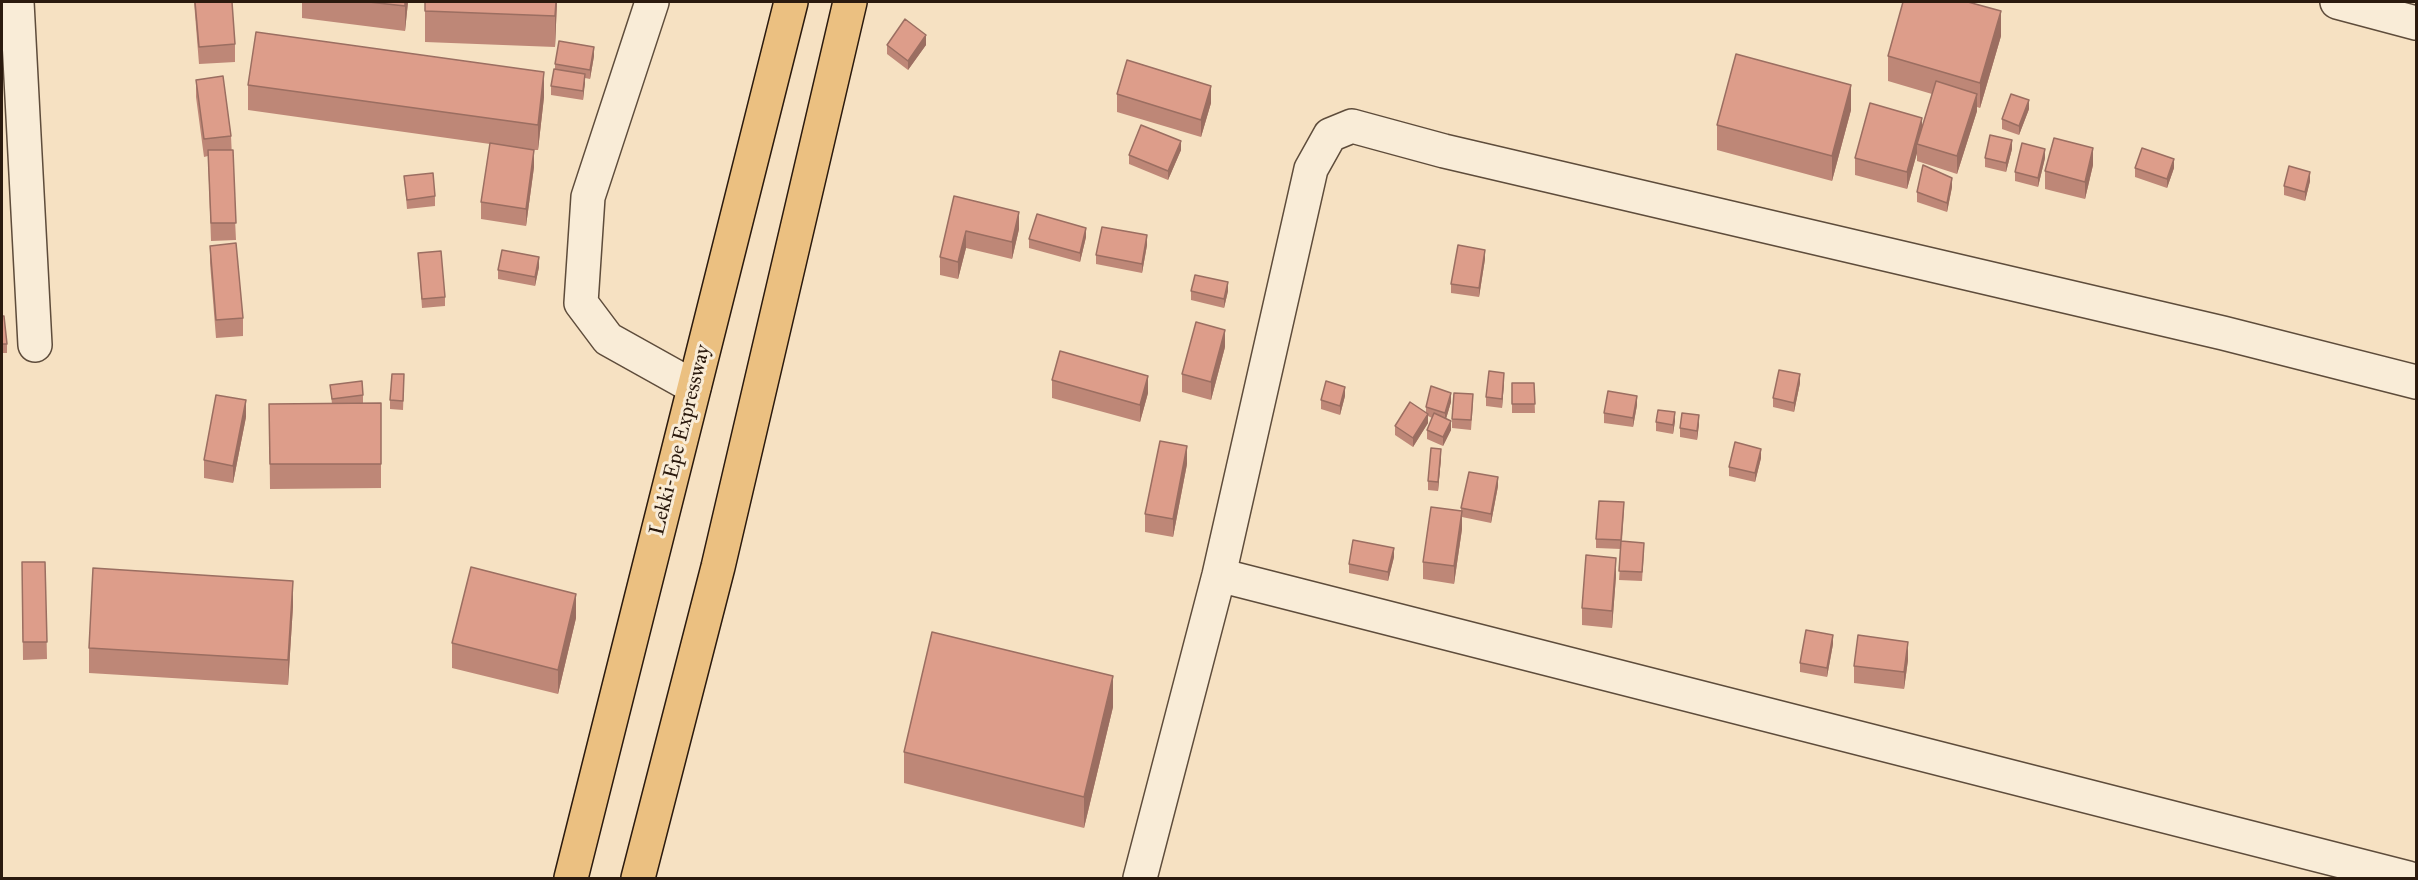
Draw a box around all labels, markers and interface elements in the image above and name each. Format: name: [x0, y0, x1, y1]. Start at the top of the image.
street label: Lekki-Epe Expressway: [645, 342, 717, 538]

